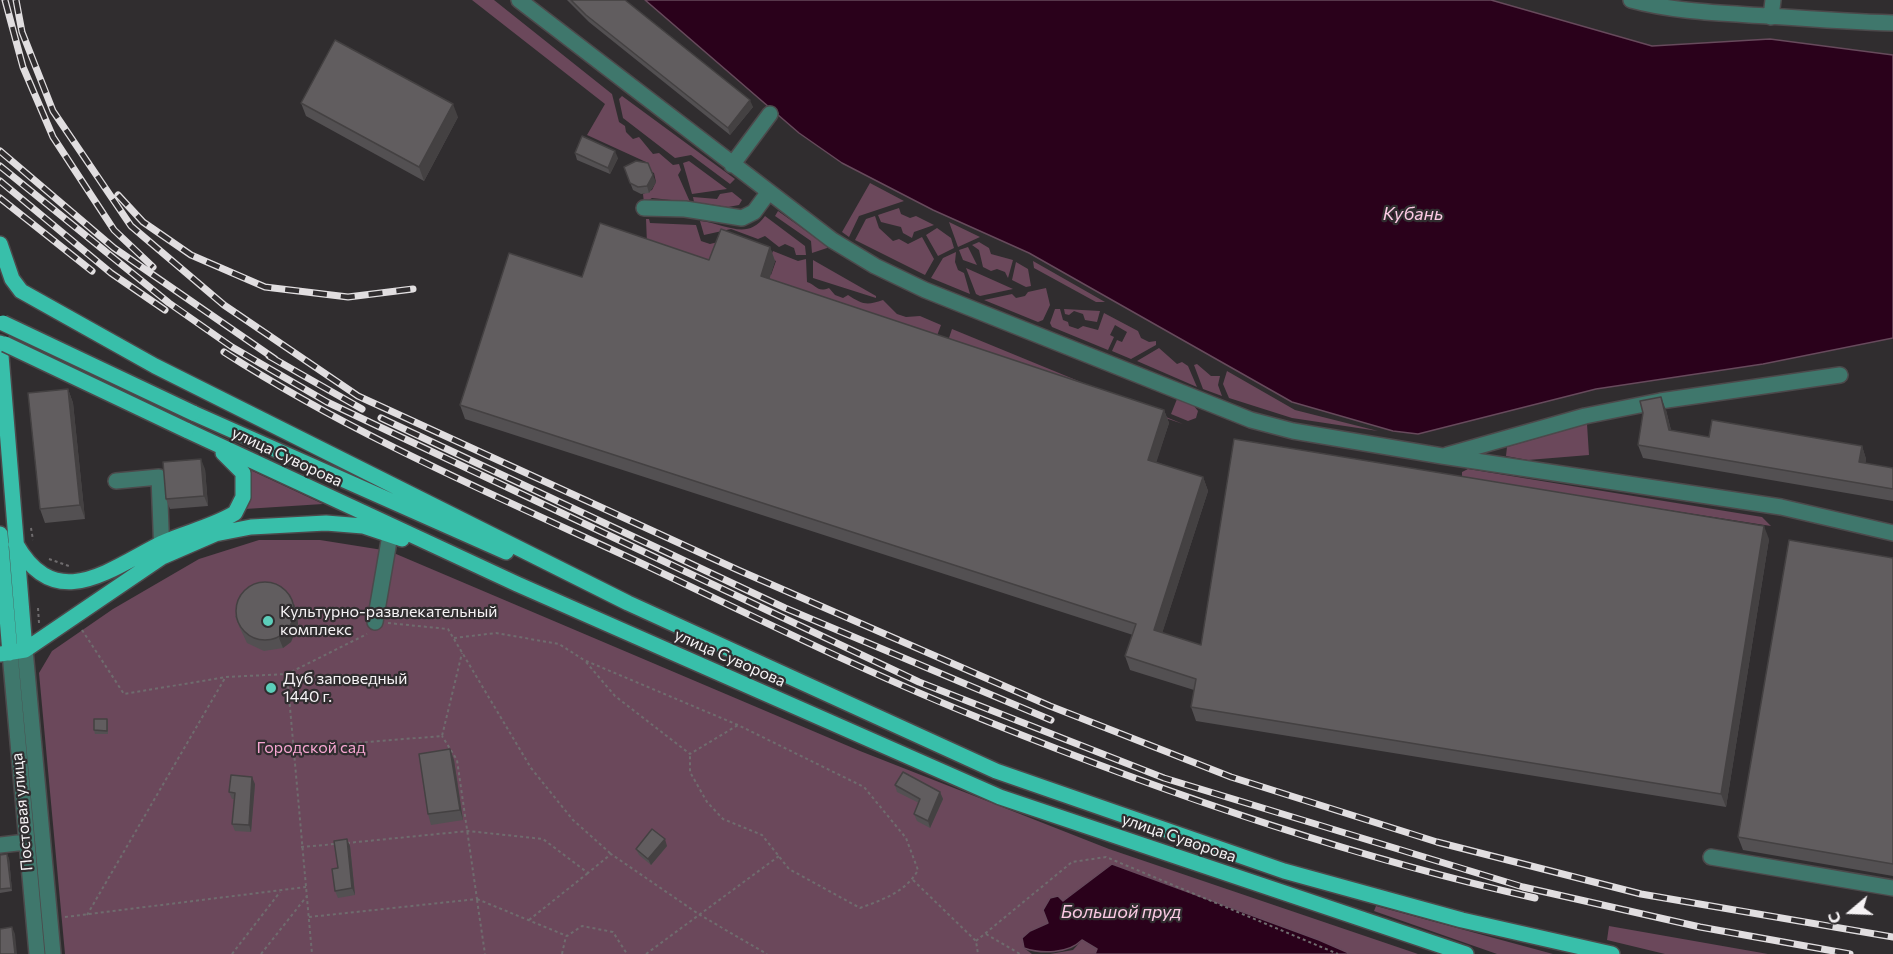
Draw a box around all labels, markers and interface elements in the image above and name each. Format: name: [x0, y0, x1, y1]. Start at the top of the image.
water label: Кубань: [1383, 203, 1443, 225]
street label: улица Суворова: [229, 423, 345, 491]
place label: Культурно-развлекательный комплекс: [280, 602, 497, 640]
marker: Культурно-развлекательный комплекс: [261, 614, 275, 628]
street label: улица Суворова: [672, 625, 788, 691]
place label: Дуб заповедный 1440 г.: [283, 669, 407, 707]
marker: Дуб заповедный 1440 г.: [264, 681, 278, 695]
park label: Городской сад: [256, 738, 366, 758]
street label: Постовая улица: [7, 752, 37, 872]
street label: улица Суворова: [1119, 809, 1239, 867]
north arrow: [1821, 882, 1881, 942]
water label: Большой пруд: [1061, 901, 1181, 923]
text: С: [1823, 910, 1844, 926]

